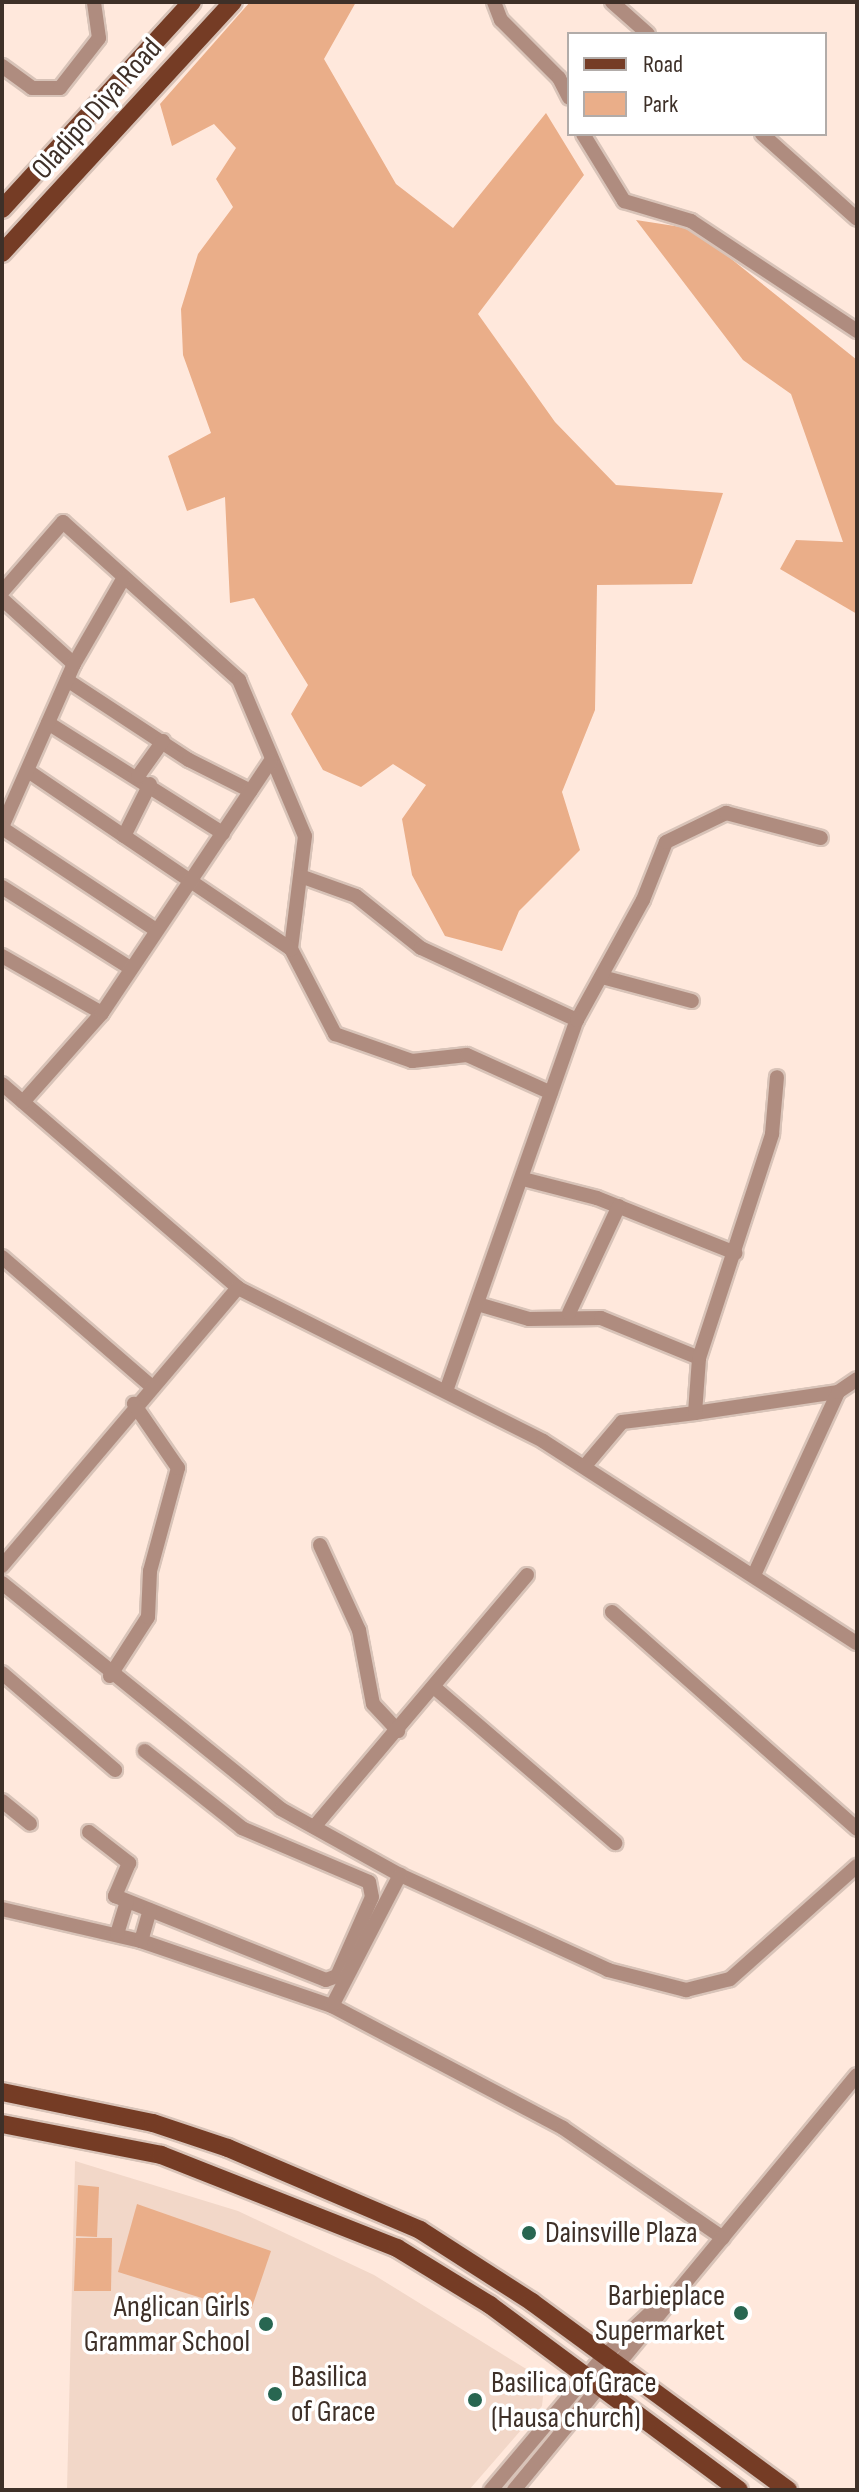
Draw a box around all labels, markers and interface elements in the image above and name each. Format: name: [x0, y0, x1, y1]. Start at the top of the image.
street label: Oladipo Diya Road: [24, 31, 170, 187]
legend: [567, 32, 827, 136]
text: Road: [643, 50, 683, 79]
text: Park: [643, 90, 678, 119]
place label: Dainsville Plaza: [545, 2215, 697, 2251]
marker: Dainsville Plaza: [520, 2224, 538, 2242]
place label: Barbieplace Supermarket: [595, 2278, 725, 2348]
place label: Anglican Girls Grammar School: [84, 2289, 250, 2360]
marker: Barbieplace Supermarket: [732, 2304, 750, 2322]
marker: Anglican Girls Grammar School: [257, 2315, 275, 2333]
place label: Basilica of Grace: [291, 2359, 375, 2430]
place label: Basilica of Grace (Hausa church): [491, 2365, 657, 2436]
marker: Basilica of Grace: [266, 2385, 284, 2403]
marker: Basilica of Grace (Hausa church): [466, 2391, 484, 2409]

